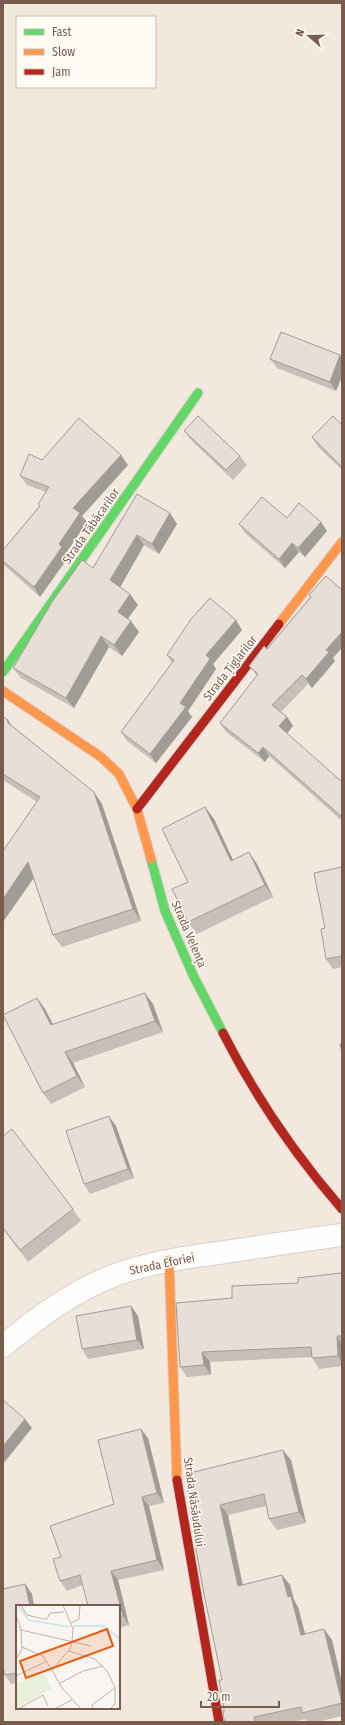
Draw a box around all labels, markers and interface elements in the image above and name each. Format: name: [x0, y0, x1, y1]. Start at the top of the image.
legend: [16, 16, 156, 88]
north arrow: [289, 16, 329, 56]
text: Fast: [52, 25, 71, 39]
text: N: [293, 27, 307, 38]
text: Slow: [52, 45, 75, 59]
text: Jam: [52, 65, 70, 79]
street label: Strada Tăbăcarilor: [60, 485, 123, 567]
street label: Strada Țiglarilor: [200, 632, 261, 704]
street label: Strada Velența: [168, 898, 209, 970]
street label: Strada Eforiei: [128, 1250, 196, 1278]
street label: Strada Năsăudului: [181, 1456, 207, 1548]
inset map: [16, 1605, 120, 1709]
scale bar: [201, 1683, 279, 1709]
text: 20 m: [207, 1690, 231, 1704]

